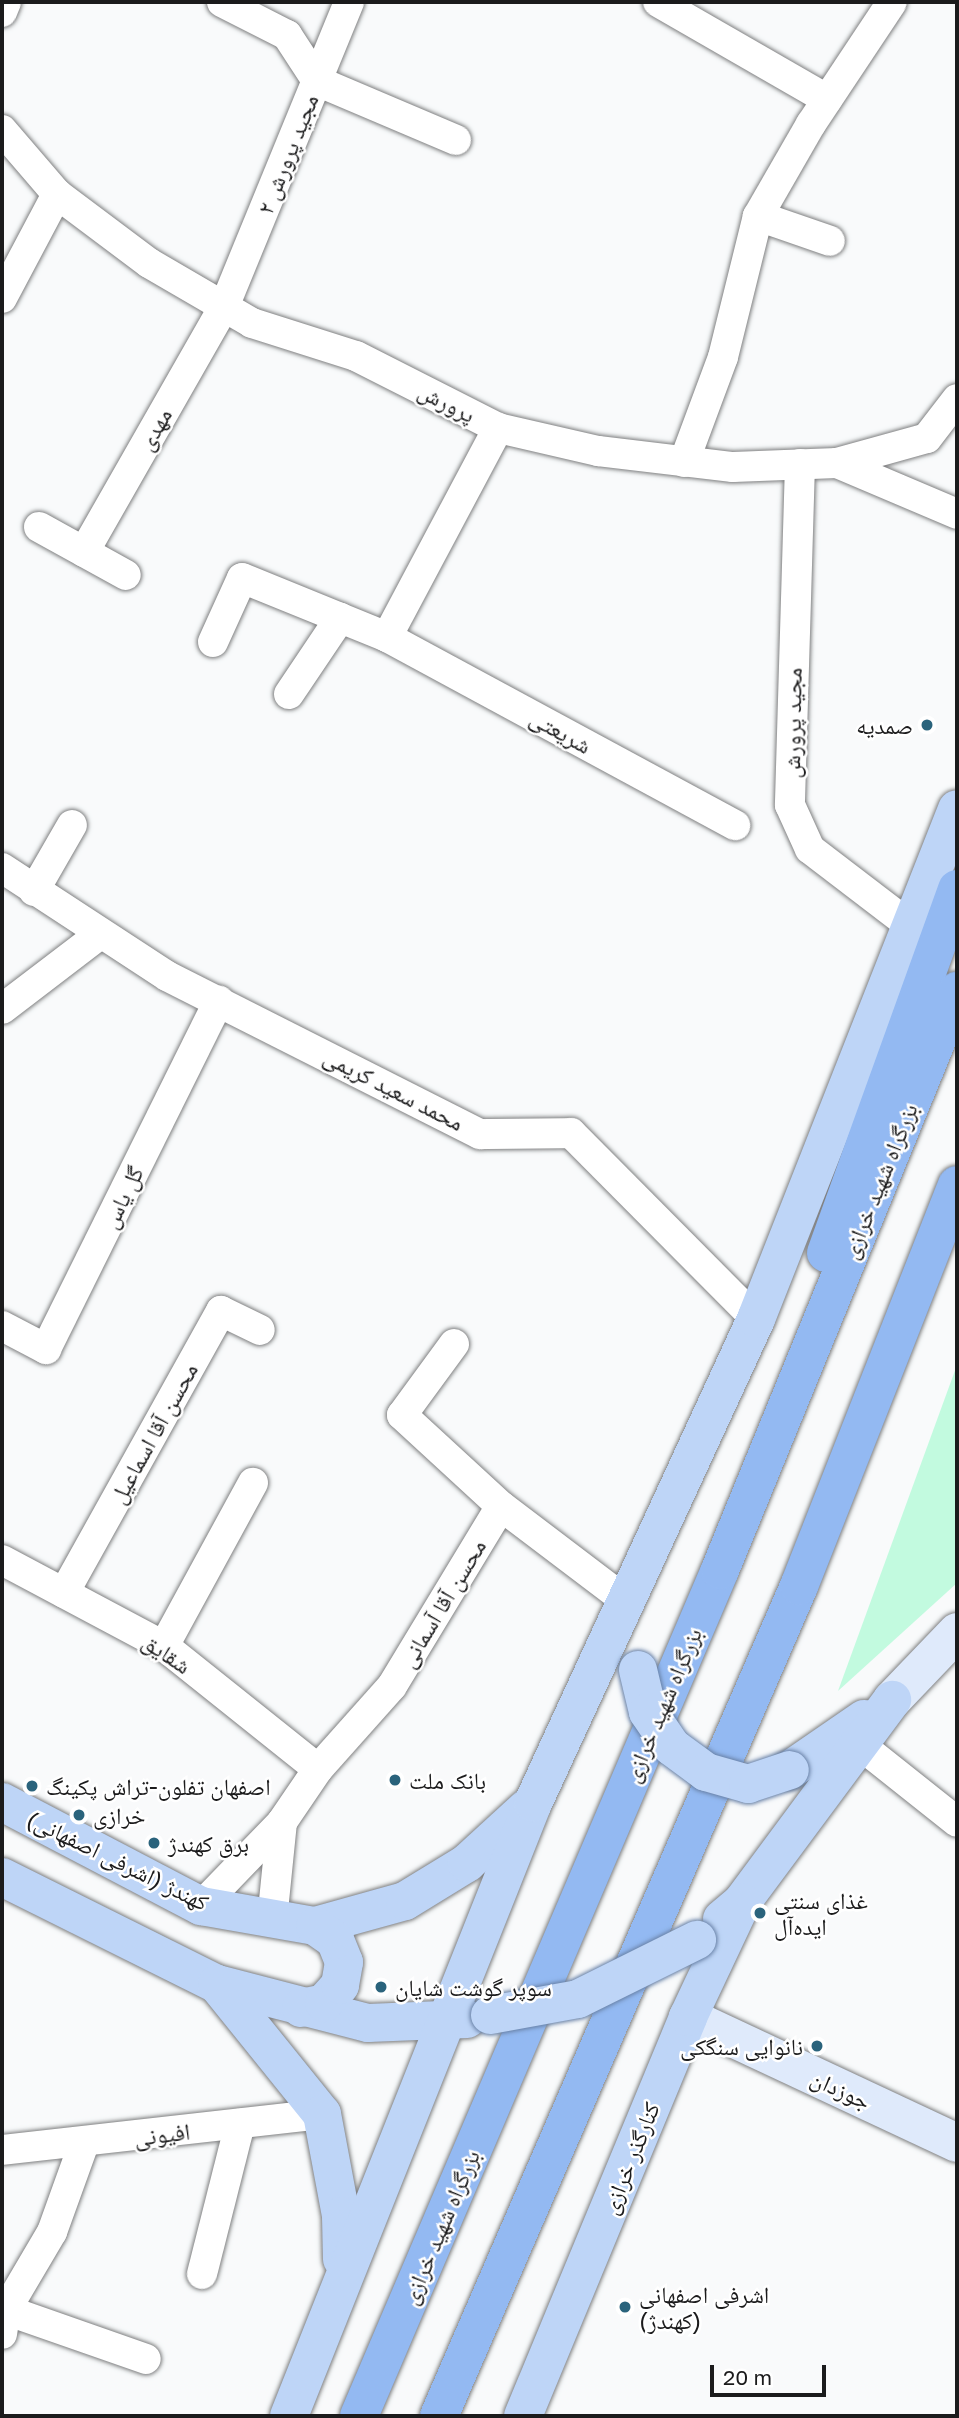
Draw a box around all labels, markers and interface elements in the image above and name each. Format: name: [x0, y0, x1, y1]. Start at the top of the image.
street label: مجید پرورش ۲: [250, 90, 324, 218]
street label: پرورش: [414, 376, 480, 428]
street label: مهدی: [131, 403, 177, 455]
street label: مجید پرورش: [777, 667, 807, 779]
street label: شریعتی: [525, 703, 597, 759]
place label: صمدیه: [856, 711, 913, 739]
marker: صمدیه: [919, 717, 935, 733]
street label: محمد سعید کریمی: [319, 1042, 469, 1136]
street label: بزرگراه شهید خرازی: [835, 1099, 923, 1263]
street label: گل یاس: [95, 1161, 149, 1233]
street label: محسن آقا اسماعیل: [103, 1358, 203, 1508]
street label: محسن آقا آسمانی: [393, 1534, 491, 1672]
street label: بزرگراه شهید خرازی: [617, 1624, 707, 1786]
street label: شقایق: [138, 1627, 196, 1679]
place label: بانک ملت: [409, 1766, 486, 1794]
place label: اصفهان تفلون-تراش پکینگ: [46, 1772, 271, 1800]
marker: بانک ملت: [387, 1772, 403, 1788]
marker: اصفهان تفلون-تراش پکینگ: [24, 1778, 40, 1794]
place label: خرازی: [93, 1801, 145, 1829]
street label: کهندژ (اشرفی اصفهانی): [23, 1804, 213, 1916]
marker: خرازی: [71, 1807, 87, 1823]
place label: برق کهندژ: [168, 1829, 249, 1857]
marker: برق کهندژ: [146, 1835, 162, 1851]
place label: غذای سنتی ایده‌آل: [774, 1886, 868, 1940]
marker: غذای سنتی ایده‌آل: [752, 1905, 768, 1921]
place label: سوپر گوشت شایان: [395, 1973, 552, 2001]
marker: سوپر گوشت شایان: [373, 1979, 389, 1995]
place label: نانوایی سنگکی: [680, 2032, 803, 2060]
marker: نانوایی سنگکی: [809, 2038, 825, 2054]
street label: جوزدان: [807, 2063, 875, 2115]
street label: کنارگذر خرازی: [595, 2098, 665, 2218]
street label: افیونی: [132, 2117, 192, 2151]
street label: بزرگراه شهید خرازی: [395, 2146, 485, 2308]
place label: اشرفی اصفهانی (کهندژ): [639, 2280, 769, 2334]
marker: اشرفی اصفهانی (کهندژ): [617, 2299, 633, 2315]
scale bar: [714, 2352, 830, 2396]
text: 20 m: [723, 2364, 772, 2390]

